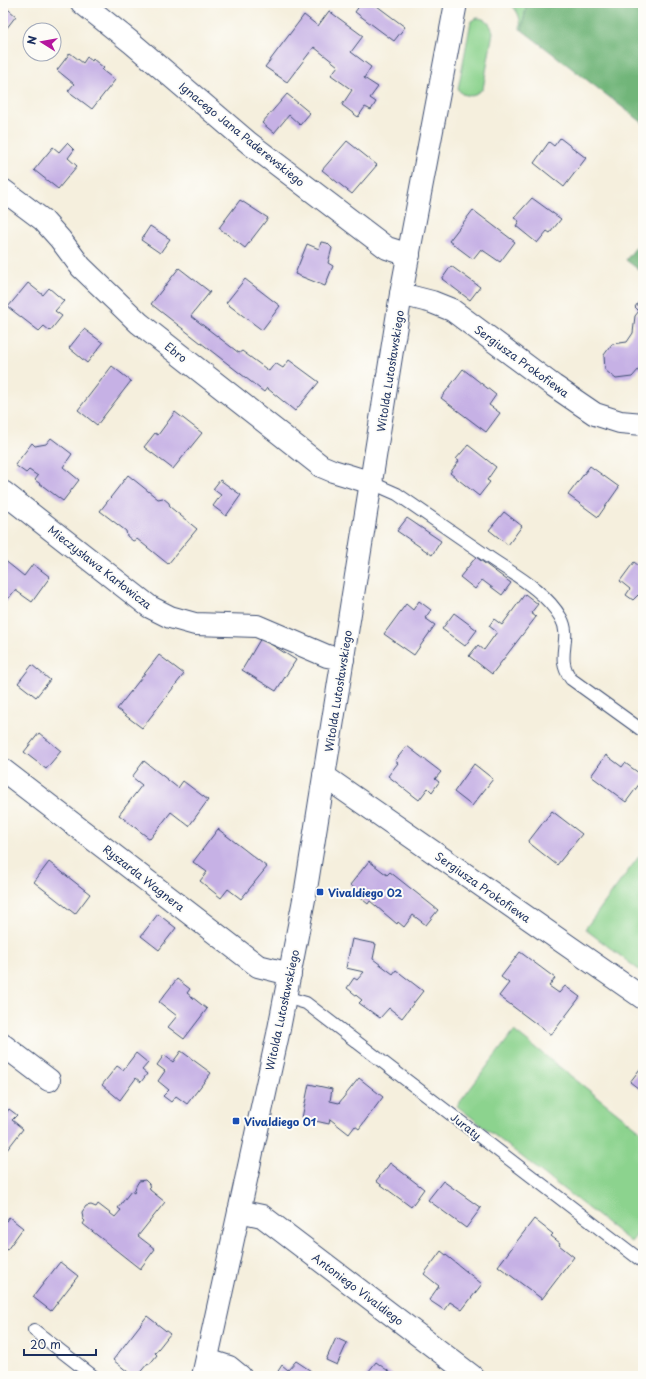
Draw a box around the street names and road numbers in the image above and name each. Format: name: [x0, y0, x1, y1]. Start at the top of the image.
street label: Ignacego Jana Paderewskiego: [175, 78, 309, 190]
street label: Witolda Lutosławskiego: [372, 309, 408, 433]
street label: Sergiusza Prokofiewa: [471, 321, 573, 401]
street label: Ebro: [161, 338, 191, 366]
street label: Mieczysława Karłowicza: [45, 521, 156, 613]
street label: Witolda Lutosławskiego: [320, 629, 356, 753]
street label: Ryszarda Wagnera: [100, 841, 189, 916]
street label: Sergiusza Prokofiewa: [432, 848, 534, 927]
street label: Witolda Lutosławskiego: [261, 948, 303, 1072]
street label: Juraty: [447, 1109, 485, 1143]
street label: Antoniego Vivaldiego: [309, 1249, 407, 1329]

